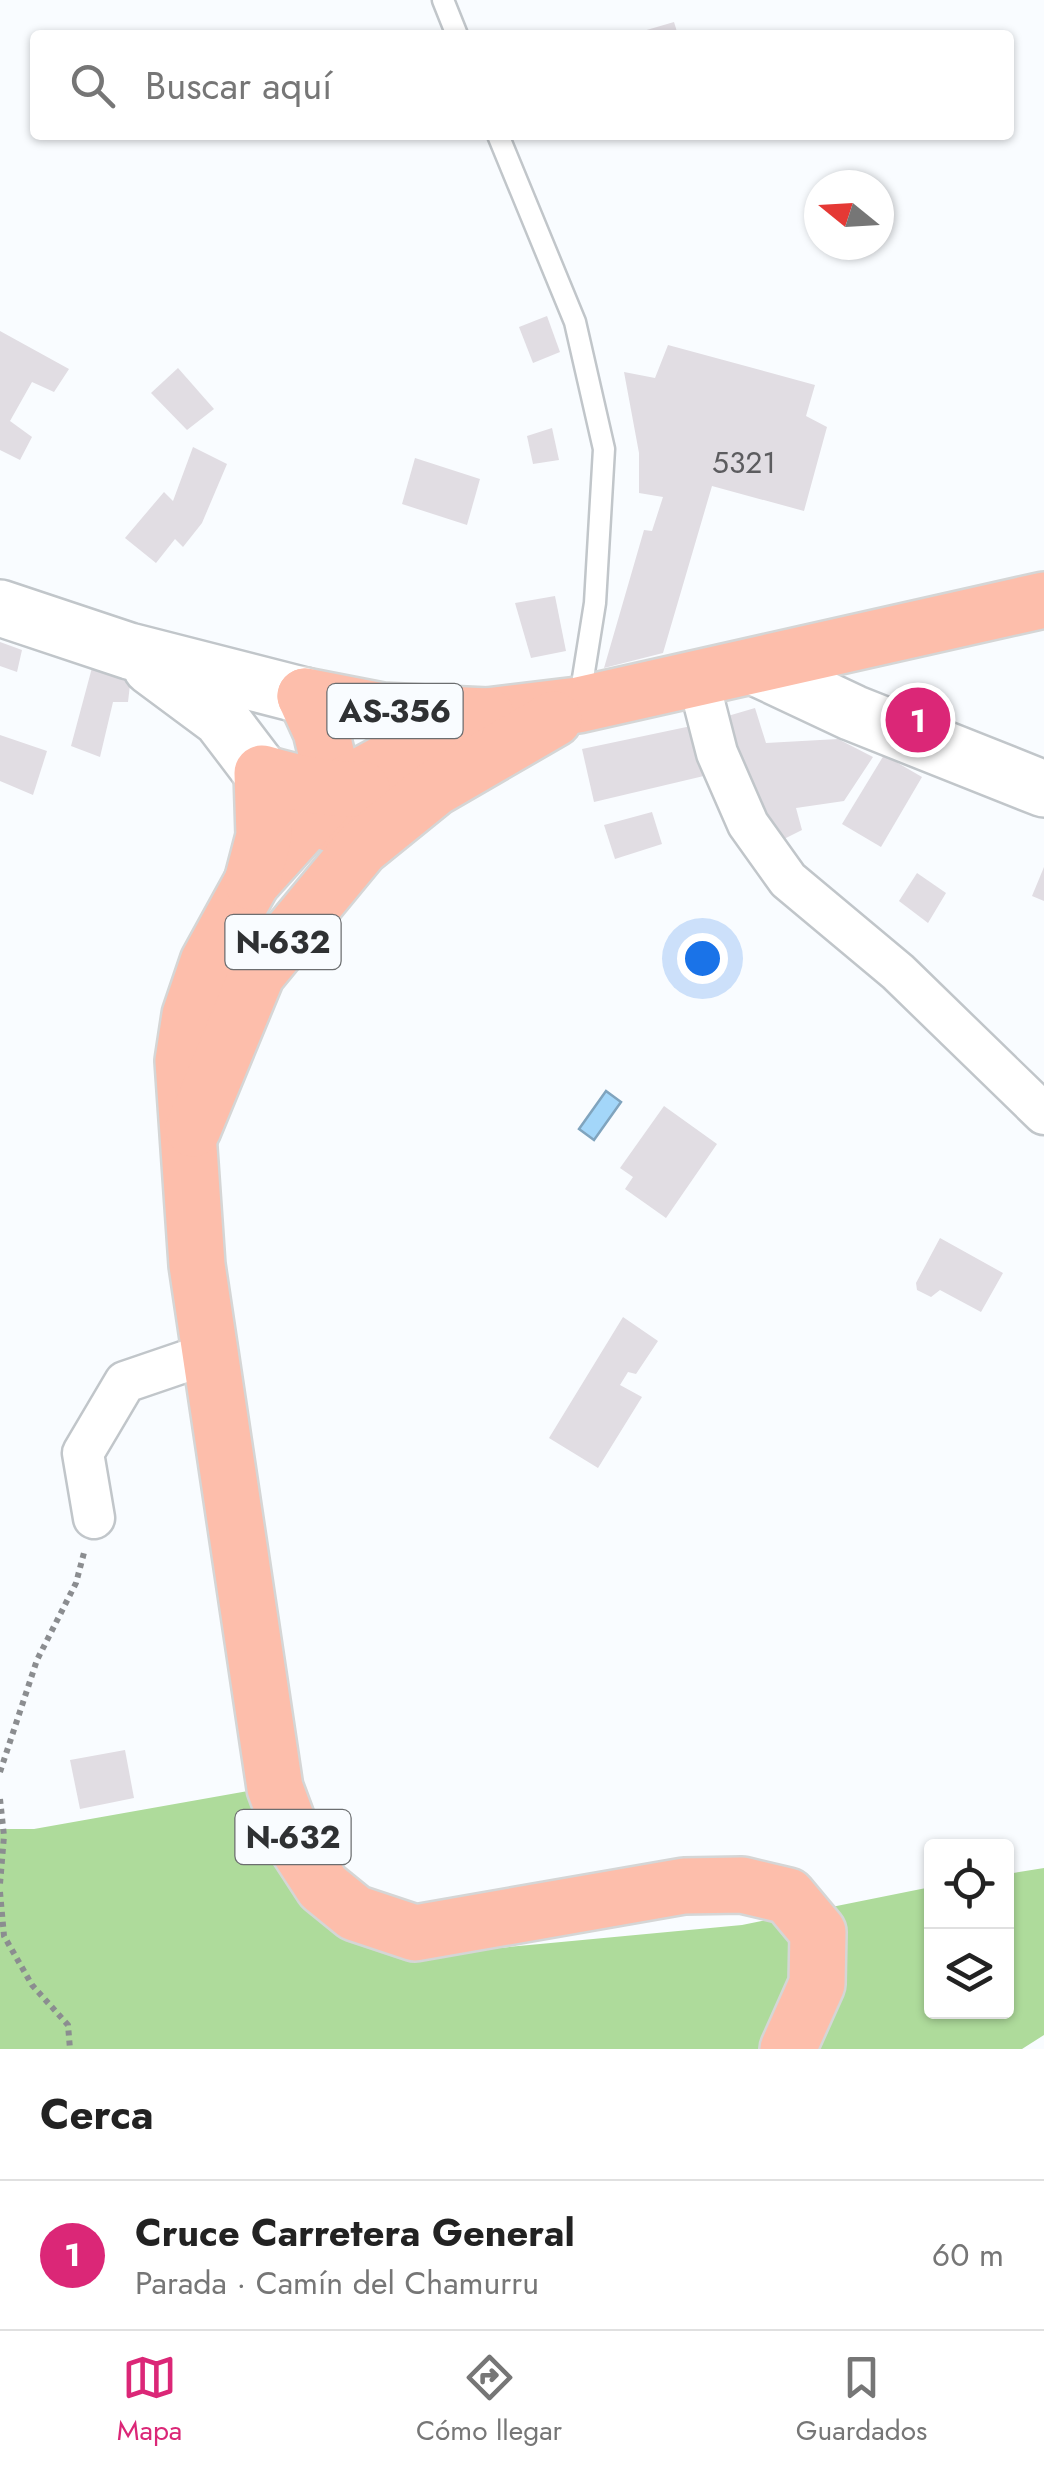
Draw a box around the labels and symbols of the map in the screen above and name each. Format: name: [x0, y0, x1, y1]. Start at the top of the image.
north arrow: [804, 170, 894, 260]
house number: 5321: [712, 441, 776, 484]
pin: 1: [886, 682, 950, 758]
road number: AS-356: [328, 684, 462, 738]
road number: N-632: [226, 915, 340, 969]
your location: [677, 933, 728, 984]
road number: N-632: [236, 1810, 350, 1864]

